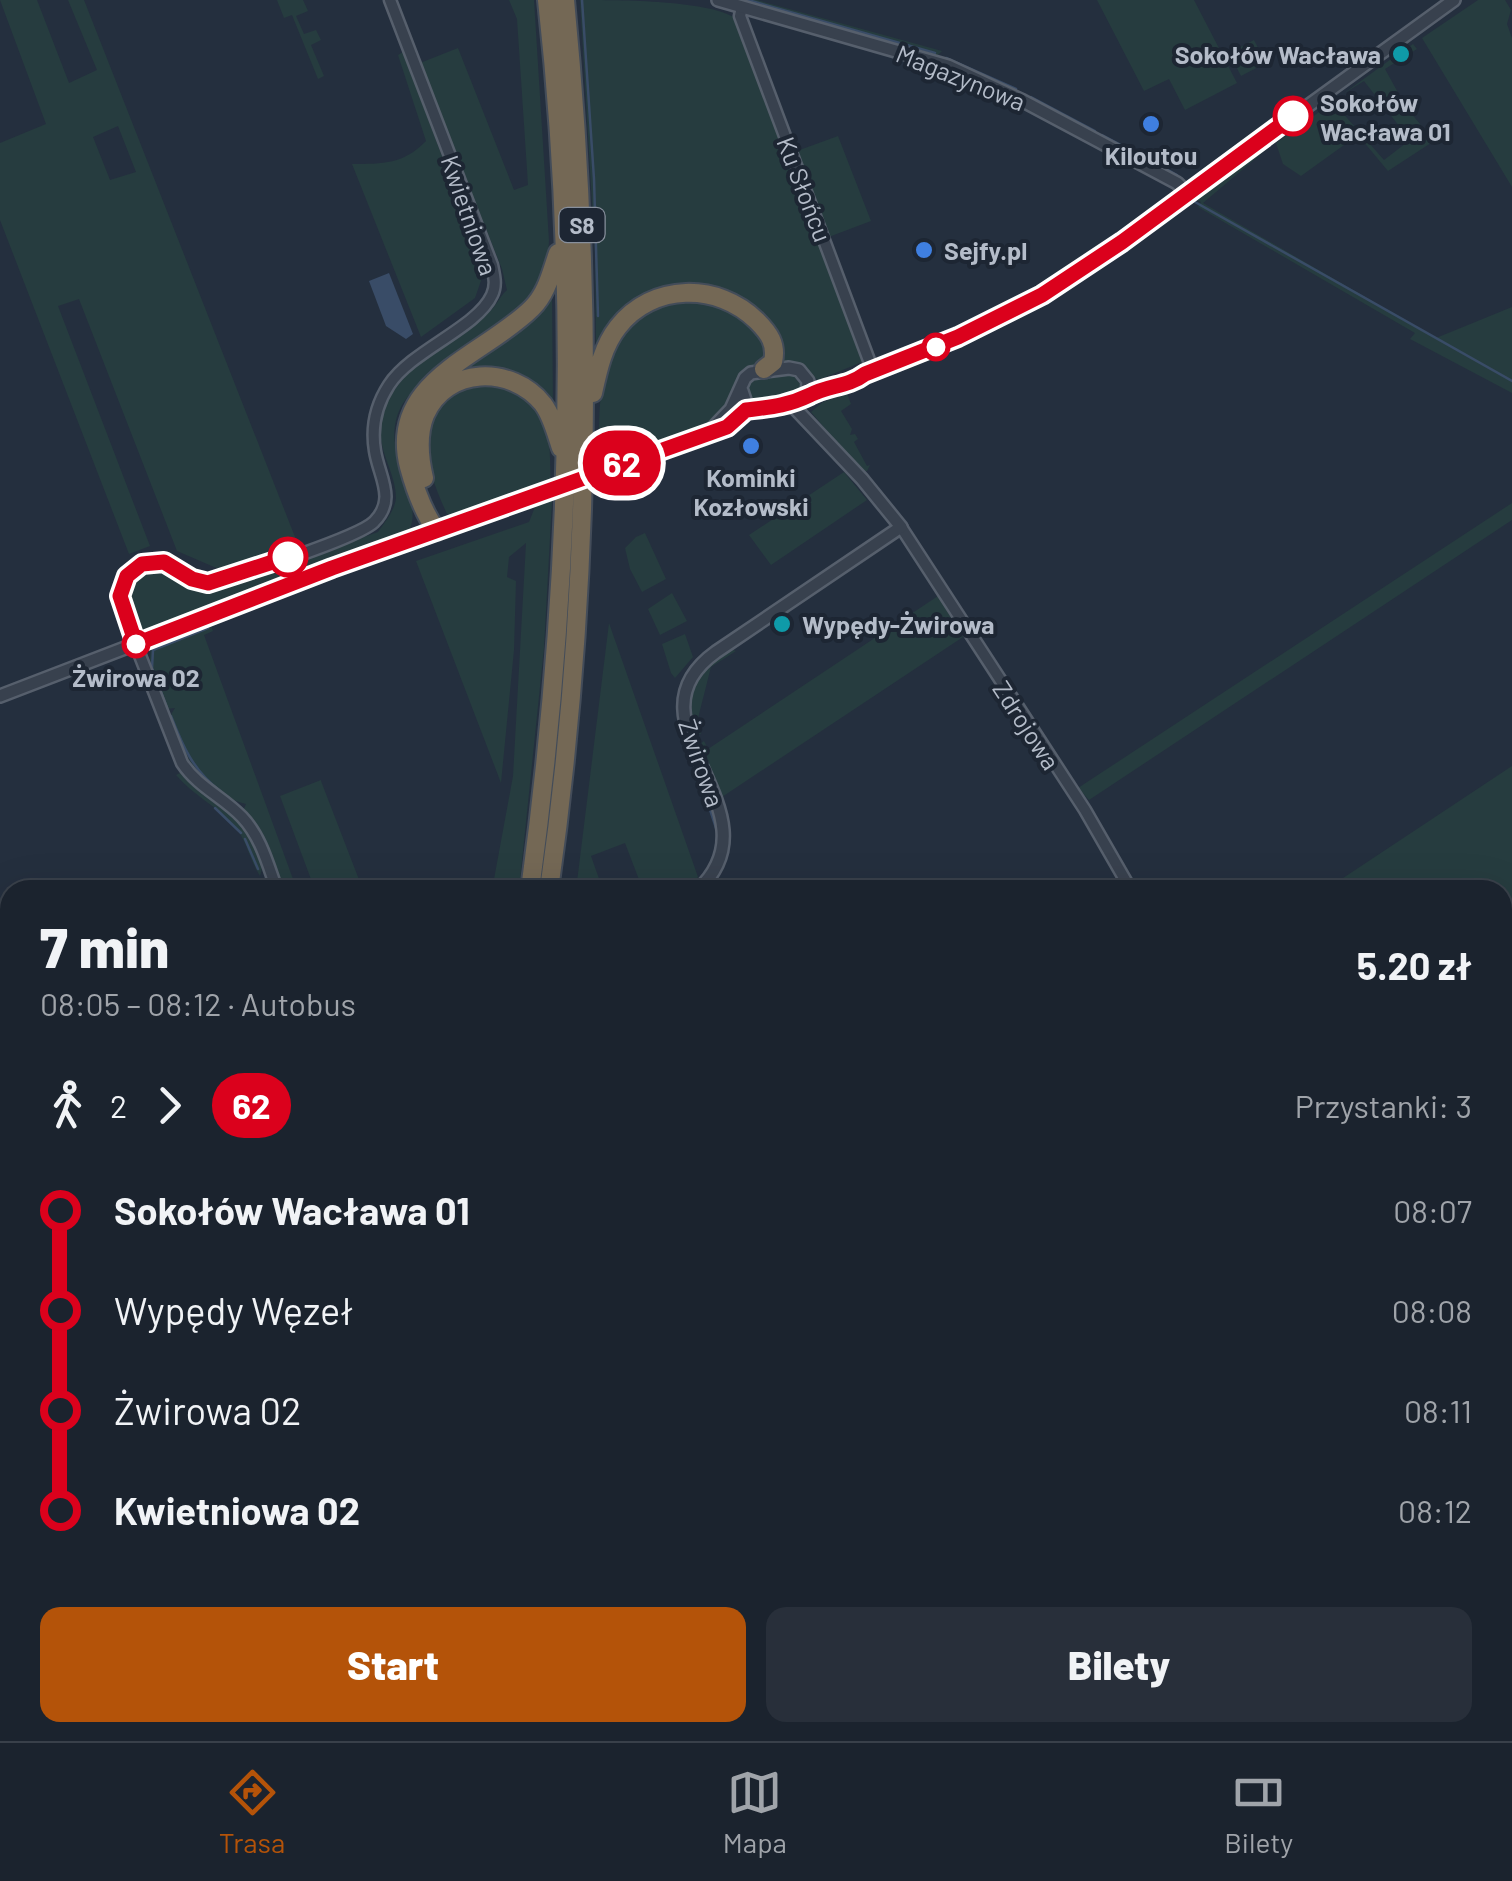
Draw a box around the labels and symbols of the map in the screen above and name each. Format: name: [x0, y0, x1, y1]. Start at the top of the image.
street label: Magazynowa: [892, 38, 1030, 116]
place label: Sokołów Wacława: [1175, 39, 1381, 69]
marker: Sokołów Wacława: [1390, 43, 1412, 65]
place label: Sokołów Wacława 01: [1320, 87, 1451, 146]
marker: Sokołów Wacława 01: [1274, 97, 1312, 135]
marker: Kiloutou: [1140, 113, 1162, 135]
street label: Ku Słońcu: [771, 132, 839, 246]
place label: Kiloutou: [1105, 140, 1197, 170]
street label: Kwietniowa: [435, 151, 505, 279]
road number: S8: [560, 208, 604, 242]
place label: Sejfy.pl: [944, 235, 1027, 265]
marker: Sejfy.pl: [913, 239, 935, 261]
unlabelled marker: [923, 334, 949, 360]
line badge: 62: [577, 430, 667, 496]
marker: Kominki Kozłowski: [740, 435, 762, 457]
place label: Kominki Kozłowski: [693, 462, 809, 521]
unlabelled marker: [269, 538, 307, 576]
place label: Wypędy-Żwirowa: [802, 609, 994, 639]
marker: Wypędy-Żwirowa: [771, 613, 793, 635]
marker: Żwirowa 02: [123, 631, 149, 657]
place label: Żwirowa 02: [72, 662, 200, 692]
street label: Zdrojowa: [987, 675, 1067, 775]
street label: Żwirowa: [673, 715, 731, 811]

